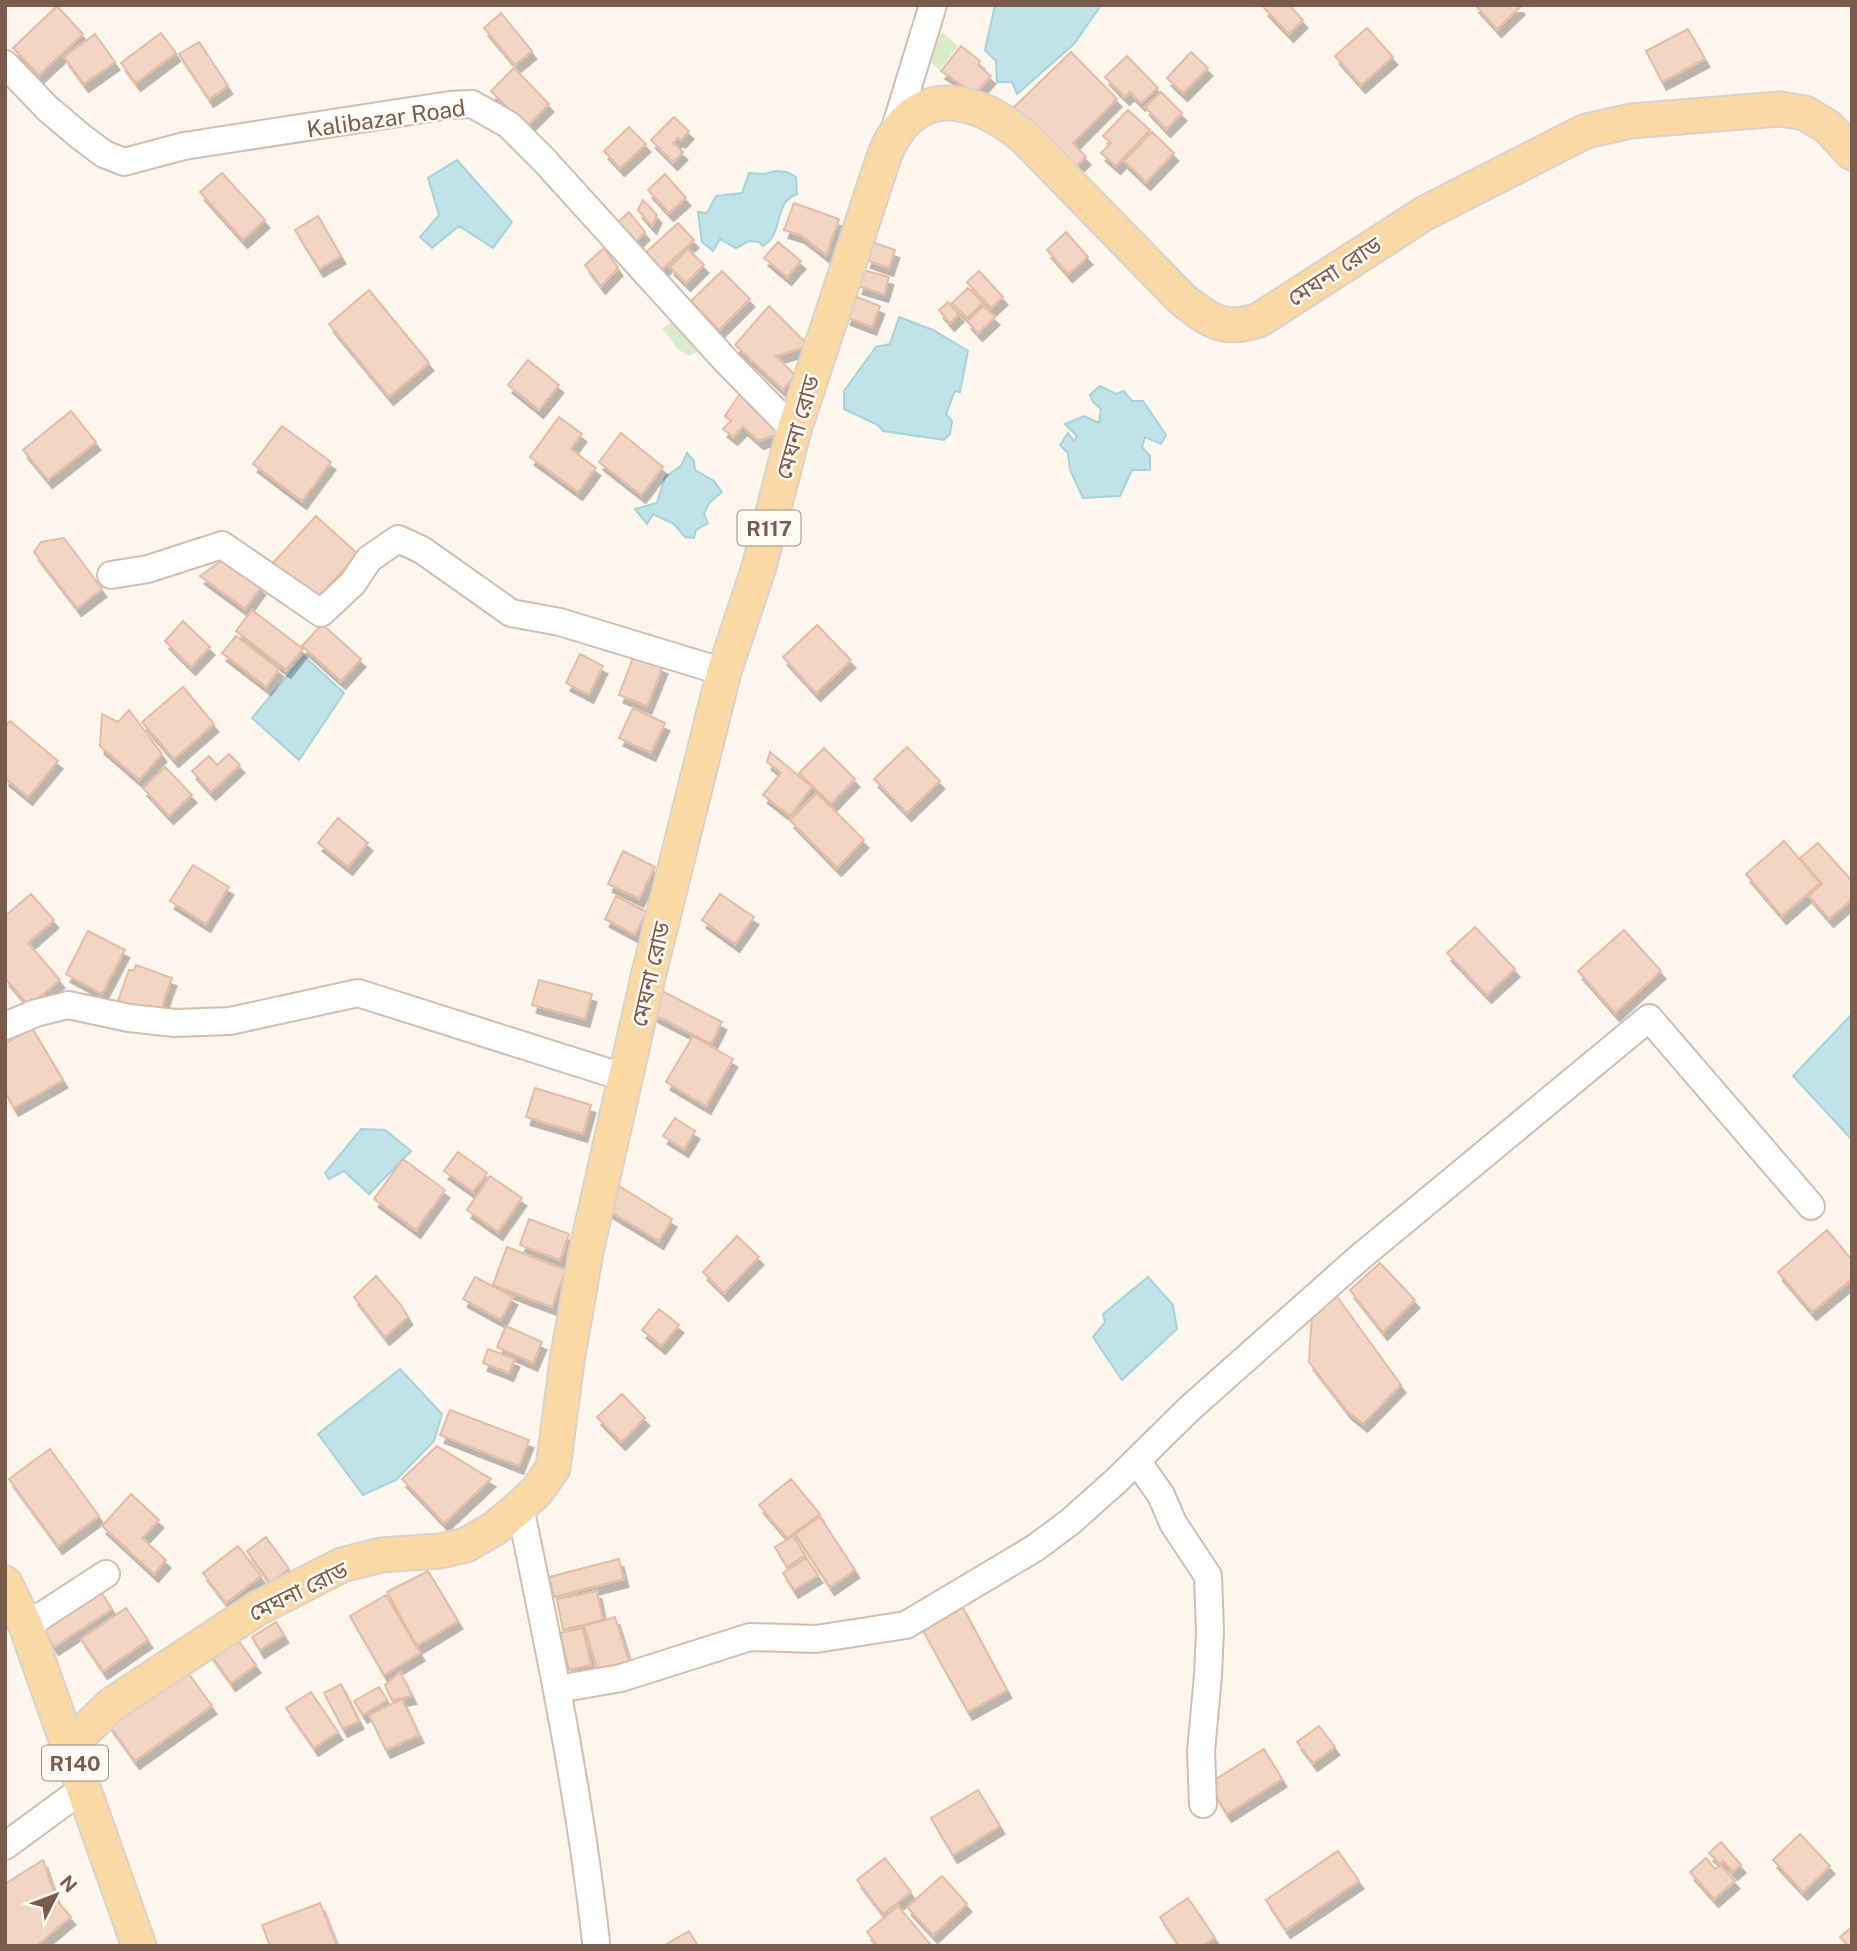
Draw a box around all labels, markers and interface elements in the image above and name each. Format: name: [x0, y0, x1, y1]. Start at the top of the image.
street label: Kalibazar Road: [305, 93, 467, 143]
street label: মেঘনা রোড: [1282, 230, 1387, 311]
street label: মেঘনা রোড: [769, 371, 825, 482]
road number: R117: [738, 510, 800, 546]
street label: মেঘনা রোড: [625, 918, 675, 1029]
street label: মেঘনা রোড: [244, 1555, 352, 1627]
road number: R140: [42, 1746, 108, 1780]
north arrow: [21, 1860, 91, 1930]
text: N: [55, 1871, 82, 1897]

